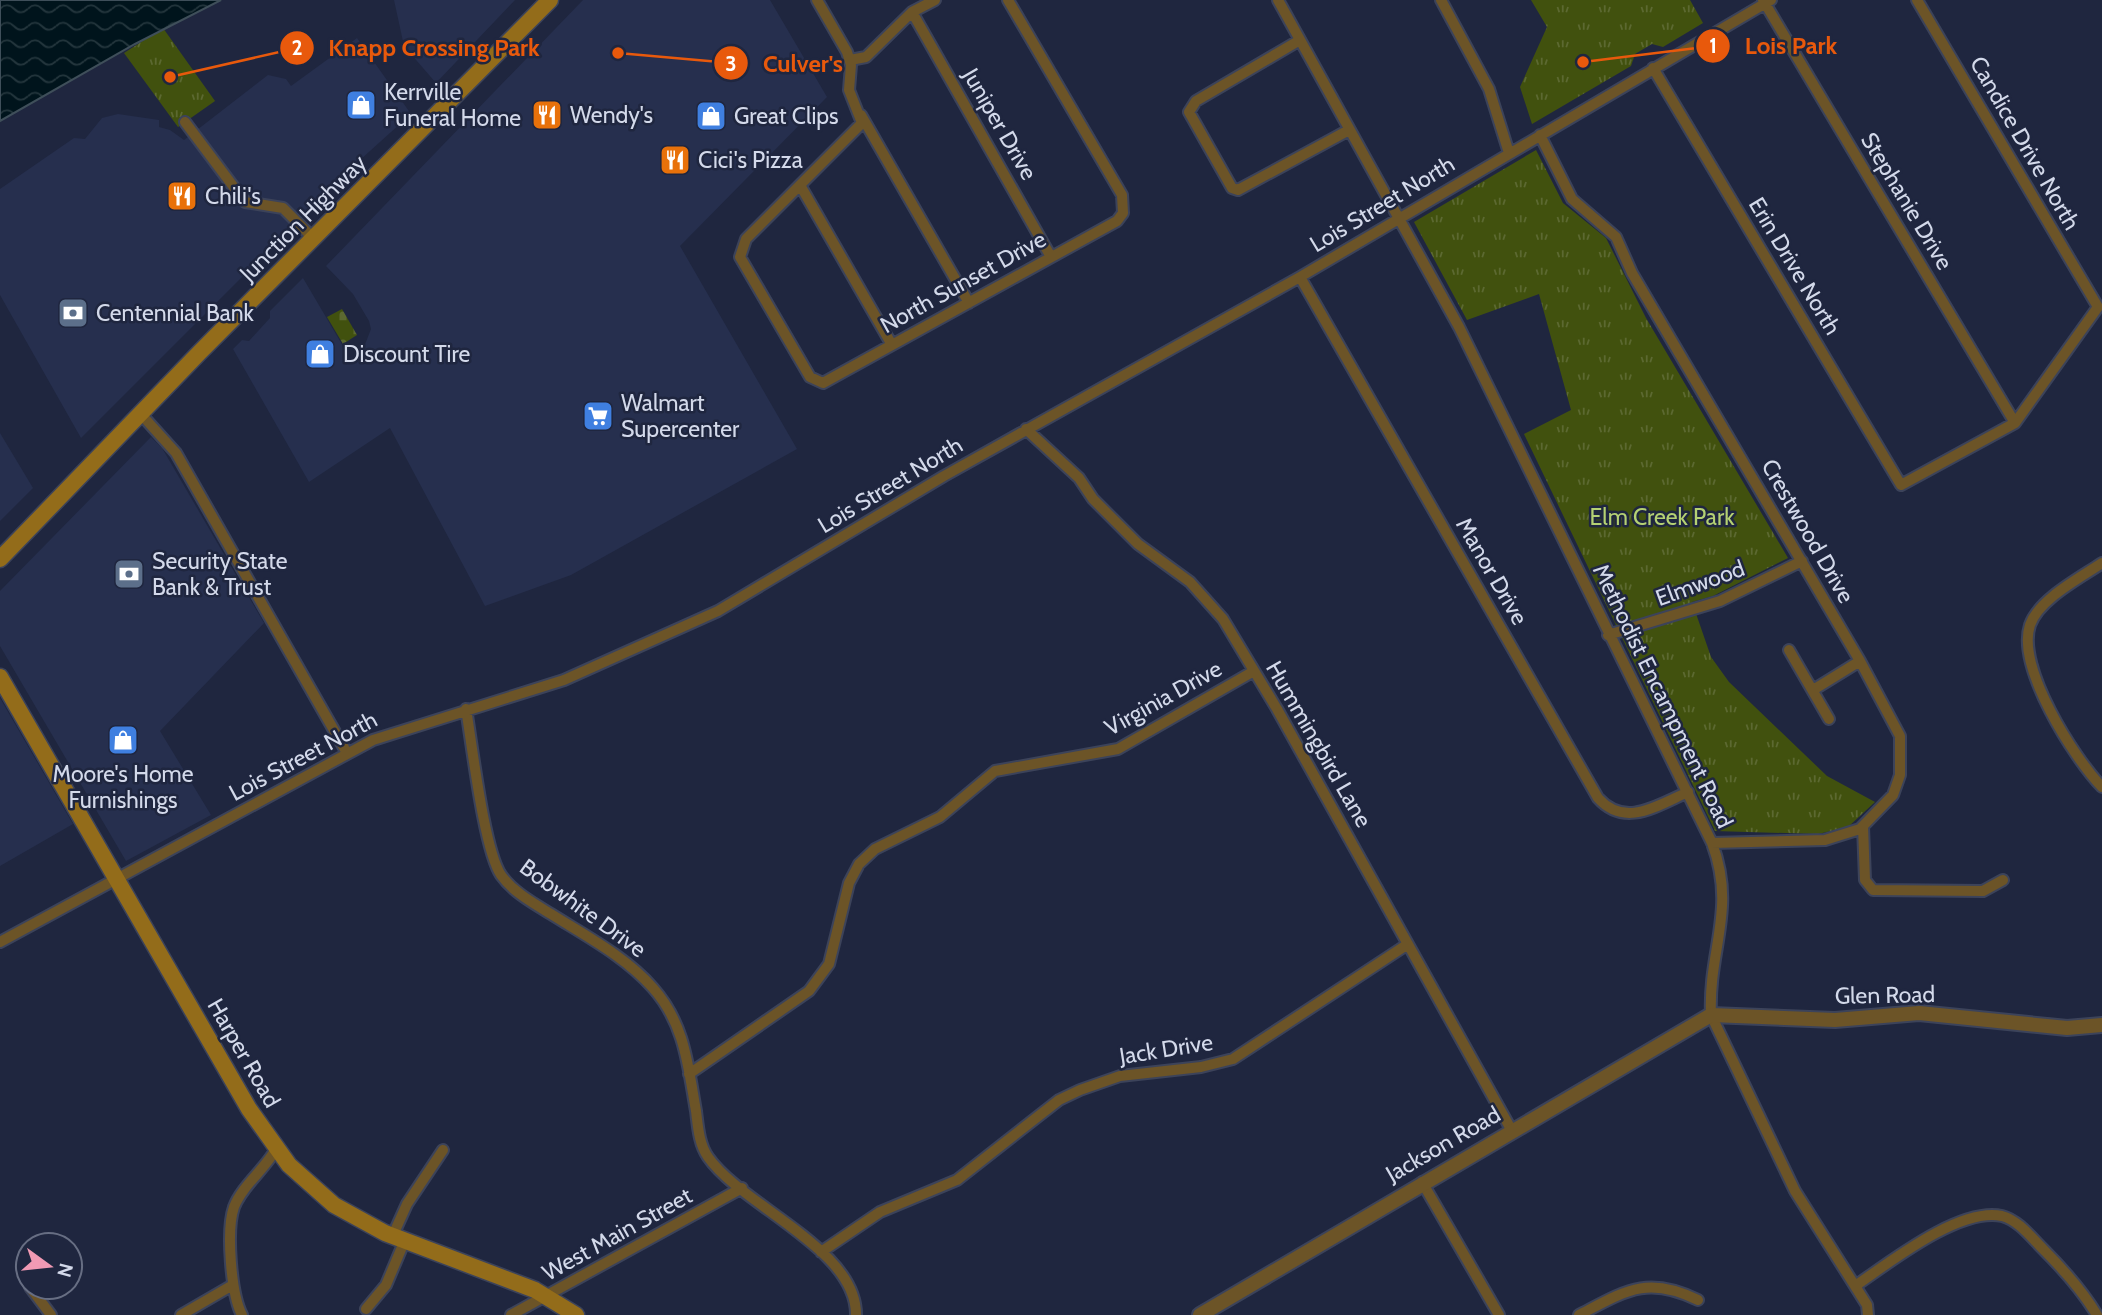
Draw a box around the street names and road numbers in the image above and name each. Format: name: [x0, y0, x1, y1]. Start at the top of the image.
street label: Candice Drive North: [1964, 51, 2086, 235]
street label: Juniper Drive: [956, 62, 1043, 185]
street label: Stephanie Drive: [1855, 127, 1959, 275]
street label: Junction Highway: [233, 149, 372, 288]
street label: Lois Street North: [1305, 150, 1459, 258]
street label: Erin Drive North: [1743, 192, 1847, 340]
street label: North Sunset Drive: [875, 225, 1051, 339]
street label: Lois Street North: [813, 431, 967, 539]
street label: Crestwood Drive: [1756, 454, 1861, 608]
street label: Manor Drive: [1450, 512, 1534, 630]
street label: Elmwood: [1652, 554, 1748, 612]
street label: Methodist Encampment Road: [1587, 559, 1739, 833]
street label: Virginia Drive: [1100, 654, 1227, 742]
street label: Hummingbird Lane: [1260, 656, 1378, 832]
street label: Lois Street North: [224, 705, 382, 807]
street label: Bobwhite Drive: [514, 853, 652, 963]
street label: Glen Road: [1835, 980, 1935, 1010]
street label: Harper Road: [202, 994, 286, 1112]
street label: Jack Drive: [1116, 1028, 1215, 1070]
street label: Jackson Road: [1380, 1100, 1505, 1189]
street label: West Main Street: [537, 1181, 697, 1287]

